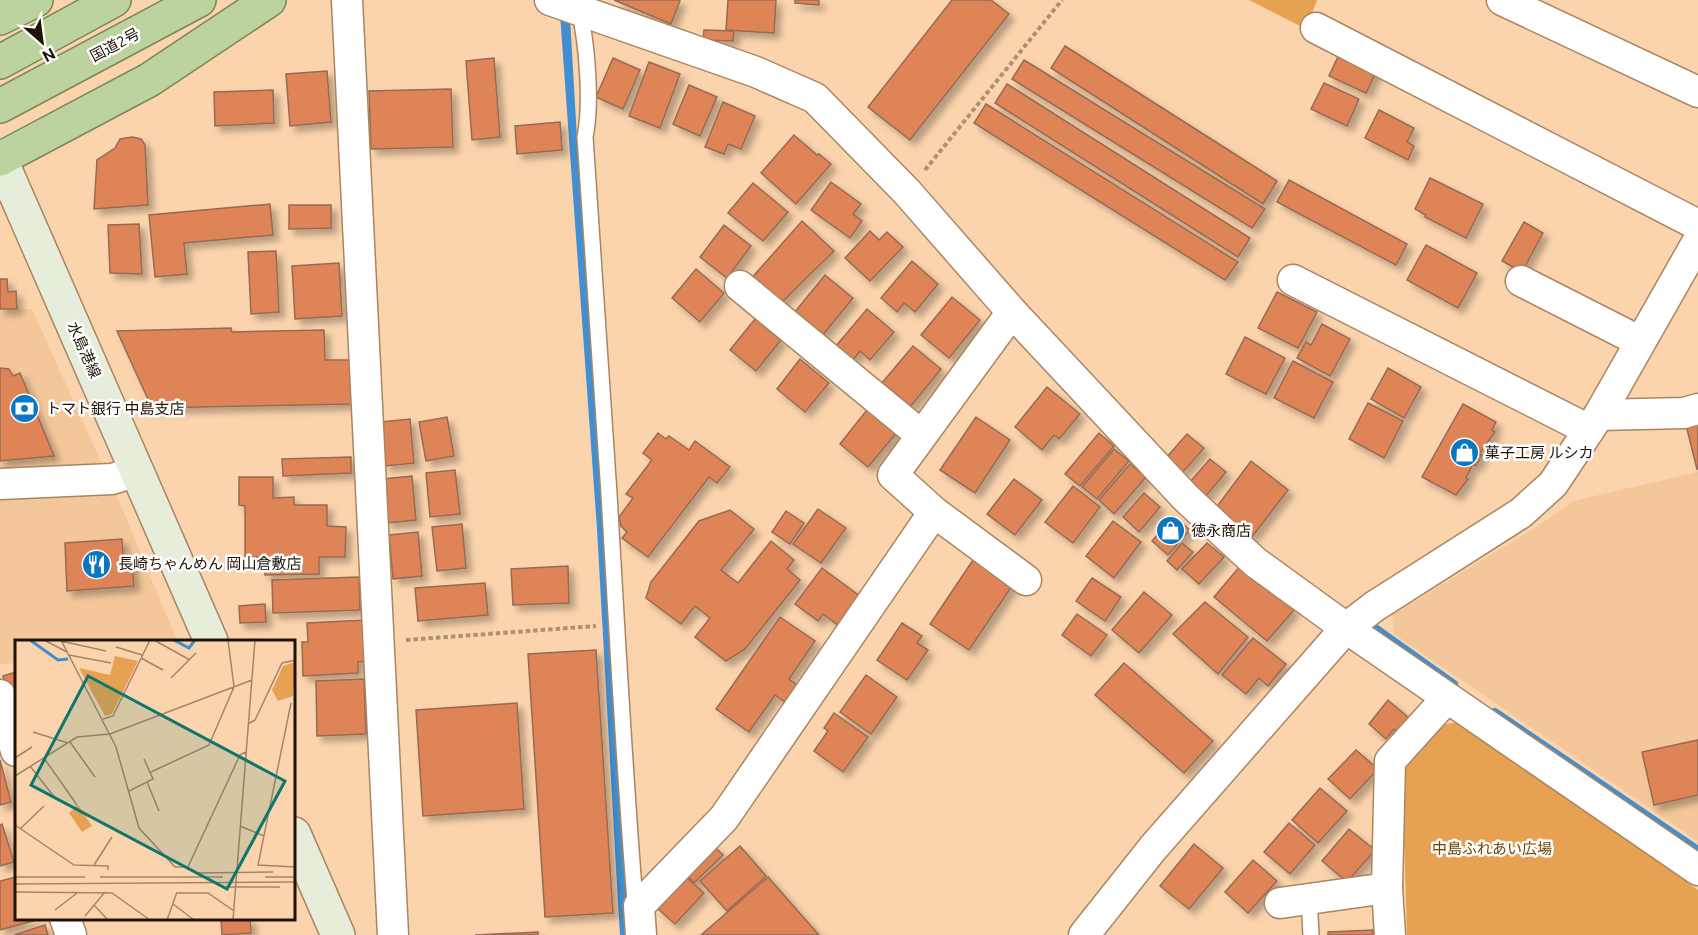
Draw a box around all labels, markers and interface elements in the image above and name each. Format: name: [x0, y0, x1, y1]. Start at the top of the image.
north arrow: [12, 12, 72, 72]
street label: 国道2号: [87, 25, 142, 65]
text: N: [40, 44, 59, 66]
street label: 水島港線: [64, 319, 104, 381]
bank icon: トマト銀行 中島支店: [9, 393, 41, 425]
place label: トマト銀行 中島支店: [46, 400, 184, 417]
shop icon: 菓子工房 ルシカ: [1448, 437, 1480, 469]
place label: 菓子工房 ルシカ: [1485, 444, 1593, 461]
shop icon: 徳永商店: [1154, 515, 1186, 547]
place label: 徳永商店: [1191, 522, 1251, 539]
restaurant icon: 長崎ちゃんめん 岡山倉敷店: [81, 548, 113, 580]
place label: 長崎ちゃんめん 岡山倉敷店: [118, 555, 301, 572]
inset map: [15, 640, 296, 920]
park label: 中島ふれあい広場: [1432, 840, 1552, 857]

